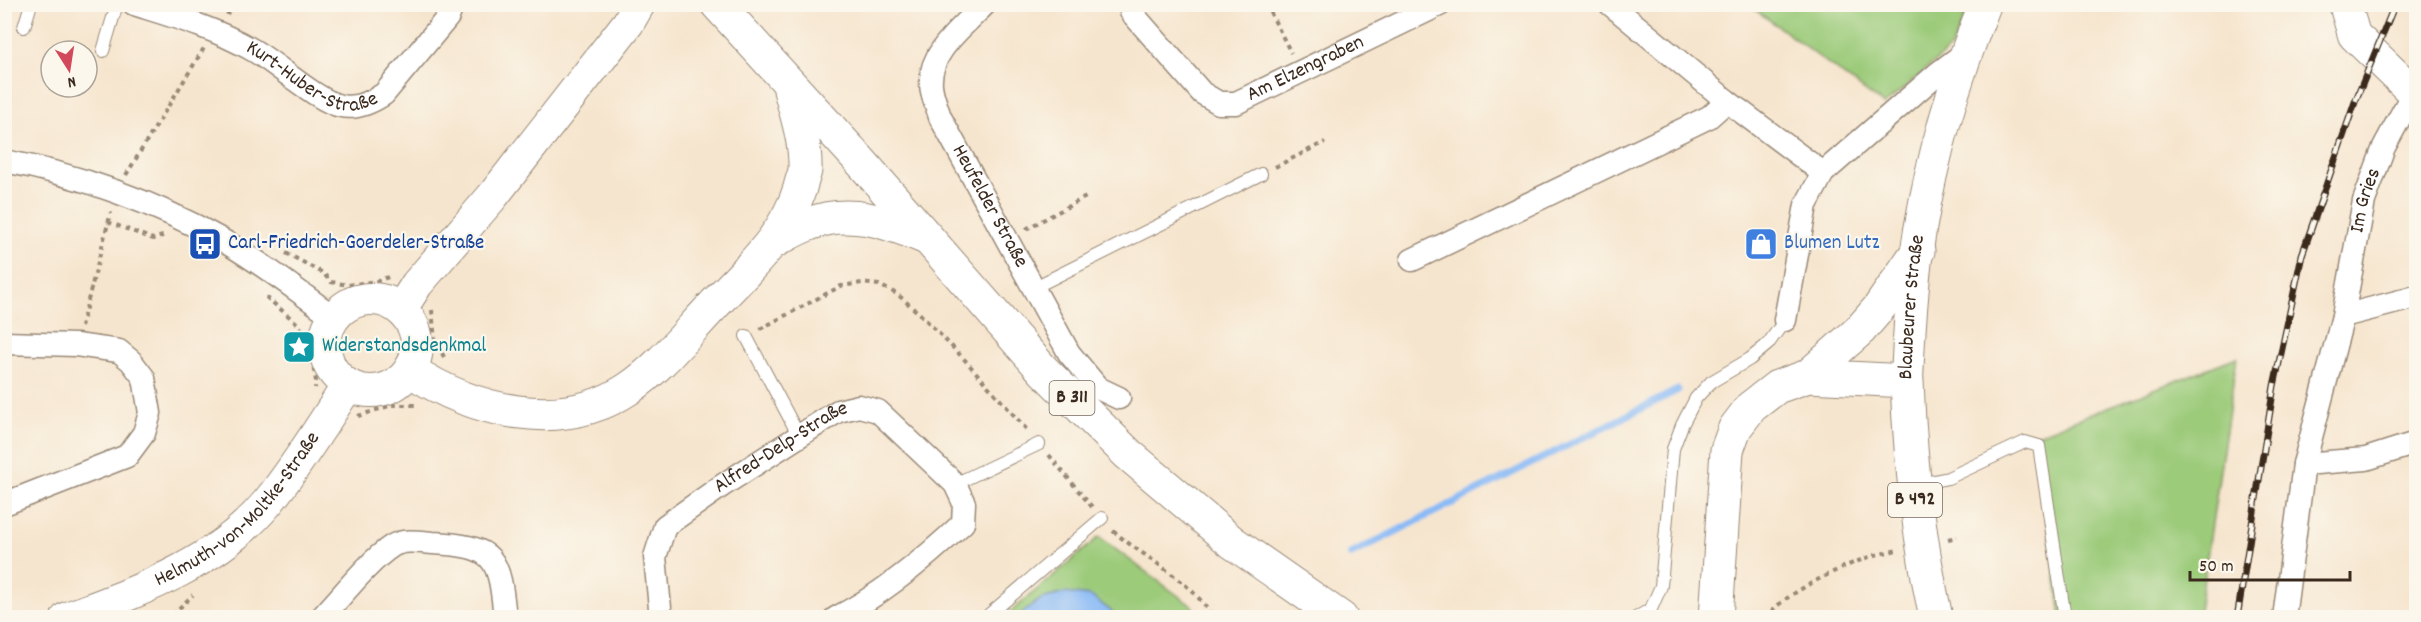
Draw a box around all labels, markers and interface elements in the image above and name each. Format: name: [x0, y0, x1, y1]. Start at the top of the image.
street label: Am Elzengraben: [1242, 28, 1370, 110]
street label: Kurt-Huber-Straße: [240, 34, 384, 122]
north arrow: [39, 39, 99, 99]
text: N: [65, 69, 78, 93]
street label: Heufelder Straße: [943, 140, 1035, 274]
street label: Im Gries: [2343, 164, 2390, 235]
bus stop icon: Carl-Friedrich-Goerdeler-Straße: [187, 226, 223, 262]
shop icon: Blumen Lutz: [1743, 226, 1779, 262]
place label: Carl-Friedrich-Goerdeler-Straße: [228, 229, 484, 259]
place label: Blumen Lutz: [1784, 229, 1880, 259]
street label: Blaubeurer Straße: [1892, 233, 1934, 380]
place icon: Widerstandsdenkmal: [281, 329, 317, 365]
place label: Widerstandsdenkmal: [322, 332, 486, 362]
road number: B 311: [1050, 381, 1094, 415]
street label: Alfred-Delp-Straße: [708, 394, 850, 502]
street label: Helmuth-von-Moltke-Straße: [150, 426, 329, 596]
road number: B 492: [1888, 483, 1942, 517]
scale bar: [2190, 544, 2350, 582]
text: 50 m: [2199, 555, 2234, 580]

